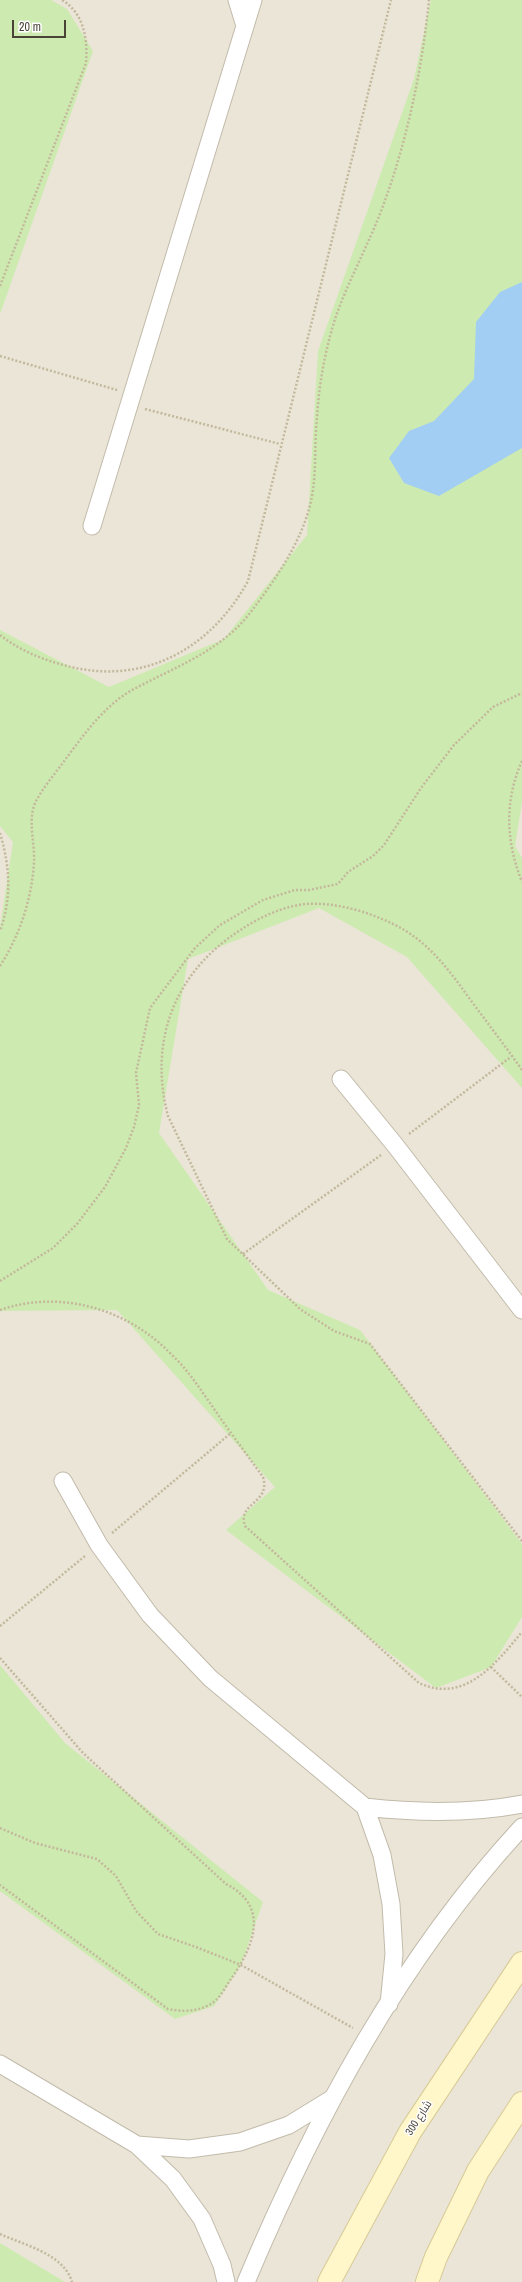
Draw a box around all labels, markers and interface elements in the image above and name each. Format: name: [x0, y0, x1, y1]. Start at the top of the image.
scale bar: [14, 12, 68, 38]
text: 20 m: [19, 19, 41, 35]
street label: شارع 300: [403, 2098, 435, 2138]

